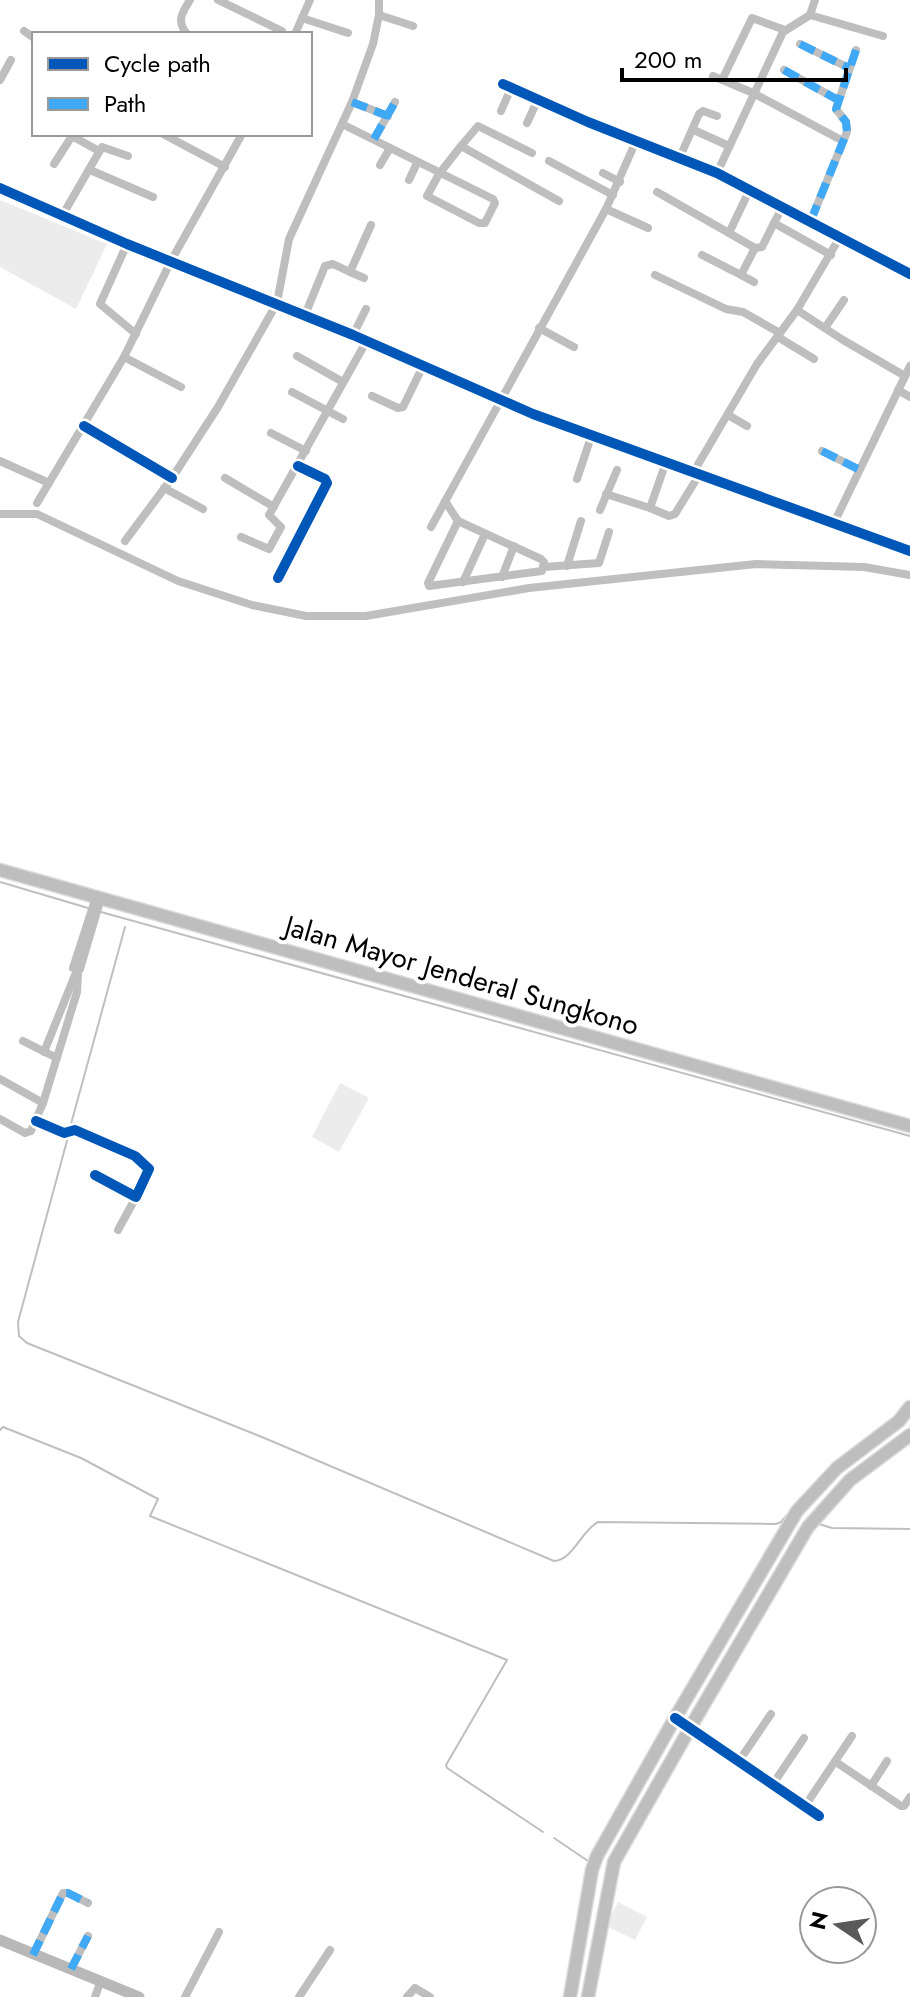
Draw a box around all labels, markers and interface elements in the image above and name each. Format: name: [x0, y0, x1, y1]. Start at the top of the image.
legend: [32, 32, 312, 136]
scale bar: [622, 32, 846, 82]
text: 200 m: [634, 42, 702, 77]
text: Cycle path: [104, 46, 211, 81]
text: Path: [104, 86, 146, 121]
street label: Jalan Mayor Jenderal Sungkono: [276, 904, 644, 1046]
north arrow: [798, 1885, 878, 1965]
text: N: [801, 1908, 836, 1933]

